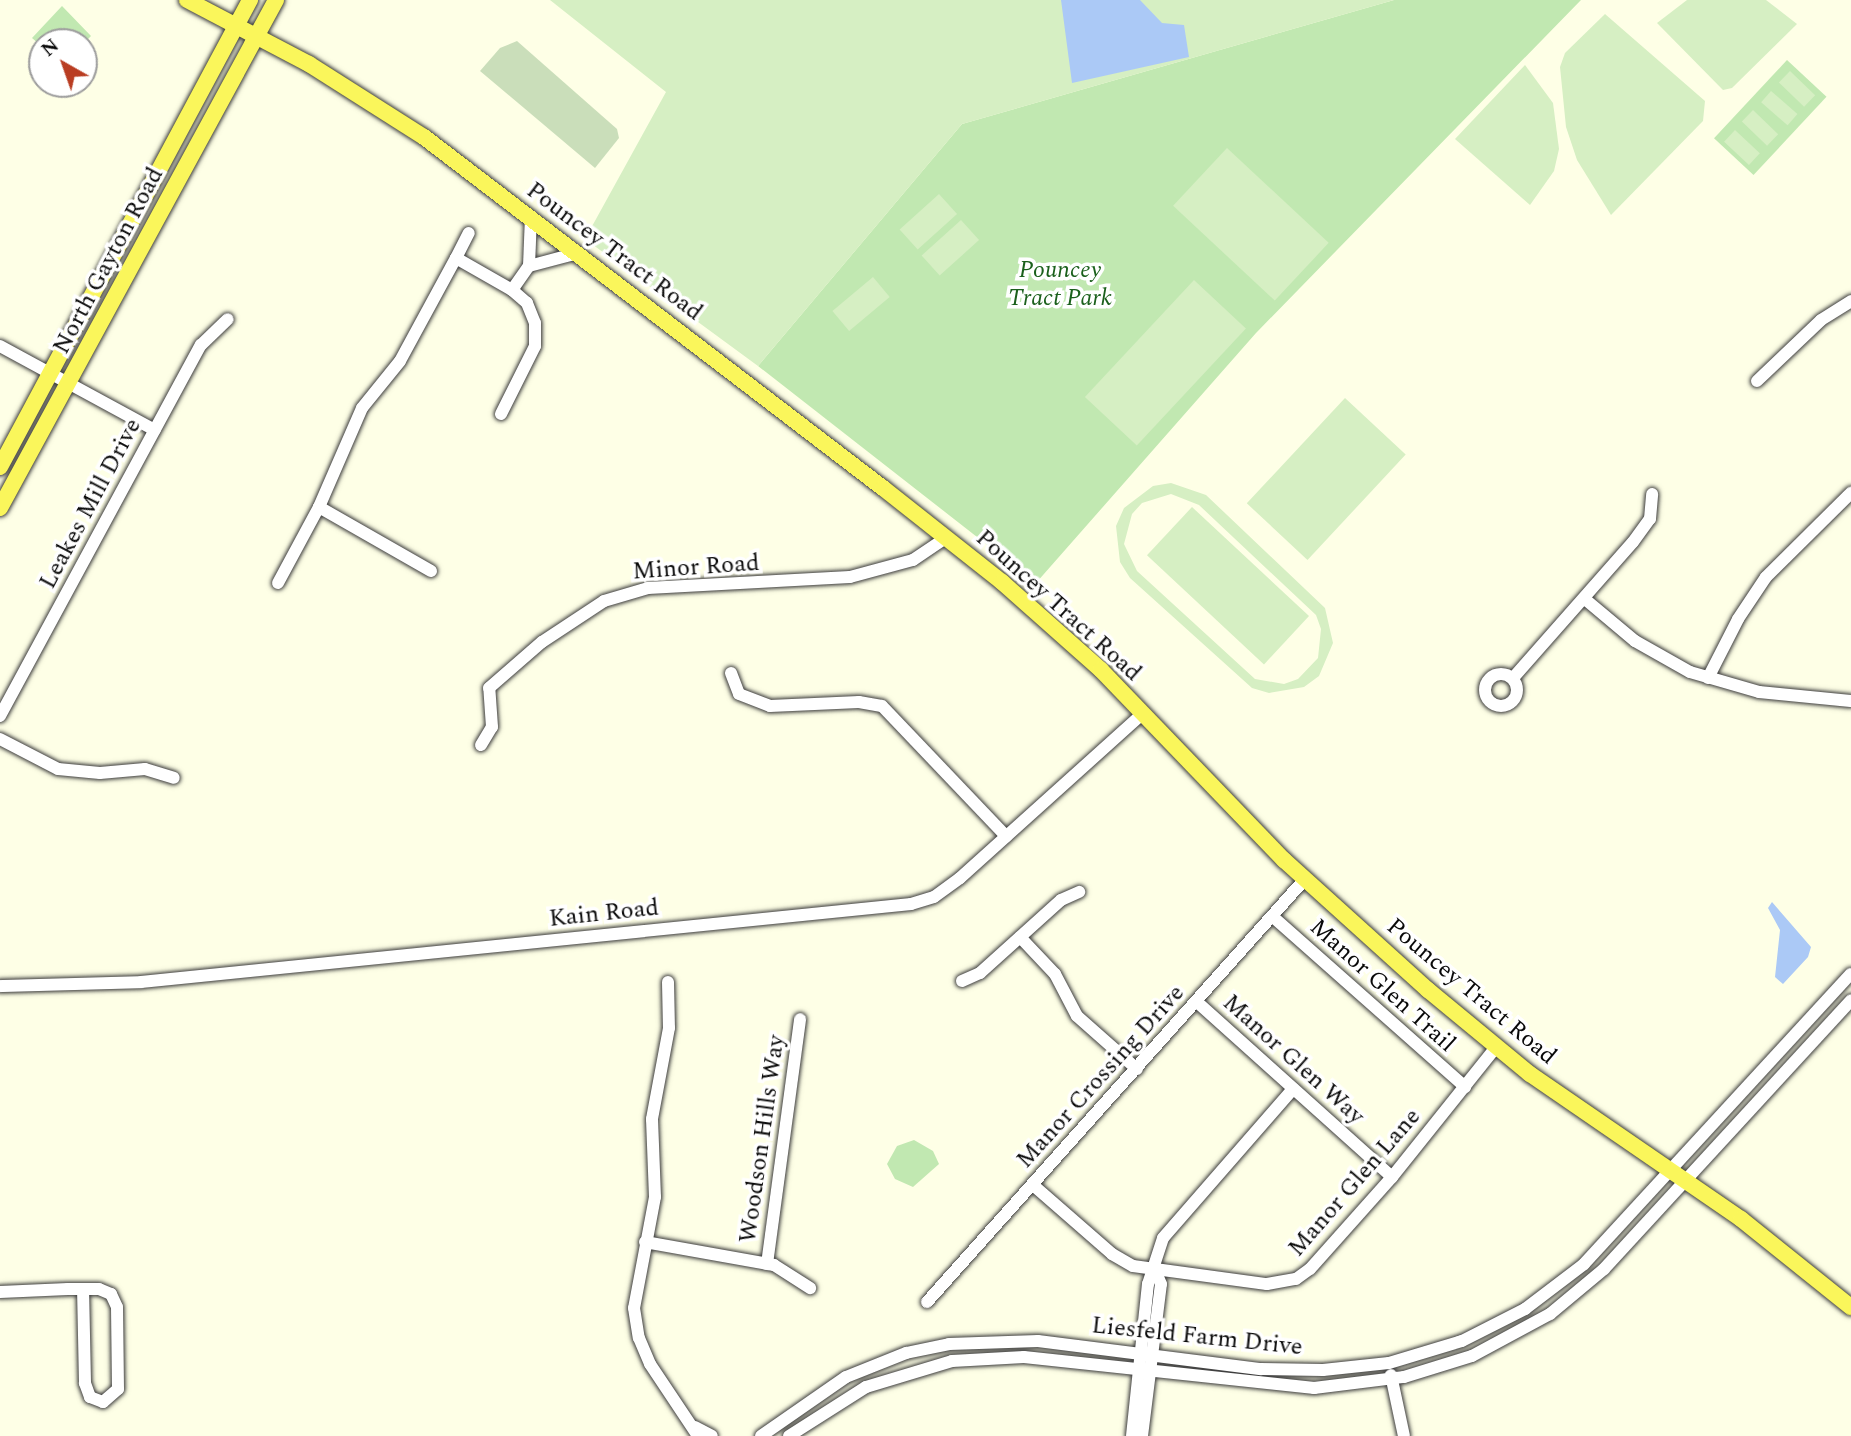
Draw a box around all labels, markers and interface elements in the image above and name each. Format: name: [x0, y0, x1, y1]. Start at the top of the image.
north arrow: [28, 28, 98, 98]
text: N: [35, 32, 66, 64]
street label: North Gayton Road: [48, 163, 170, 359]
street label: Pouncey Tract Road: [520, 176, 708, 328]
park label: Pouncey Tract Park: [1008, 257, 1112, 313]
street label: Leakes Mill Drive: [34, 414, 148, 594]
street label: Pouncey Tract Road: [969, 524, 1147, 688]
street label: Minor Road: [632, 549, 760, 587]
street label: Kain Road: [548, 894, 660, 934]
street label: Manor Glen Trail: [1303, 913, 1461, 1059]
street label: Pouncey Tract Road: [1380, 913, 1562, 1071]
street label: Manor Crossing Drive: [1011, 979, 1191, 1175]
street label: Manor Glen Way: [1216, 989, 1370, 1131]
street label: Woodson Hills Way: [734, 1033, 792, 1245]
street label: Manor Glen Lane: [1283, 1103, 1427, 1263]
street label: Liesfeld Farm Drive: [1090, 1312, 1304, 1362]

